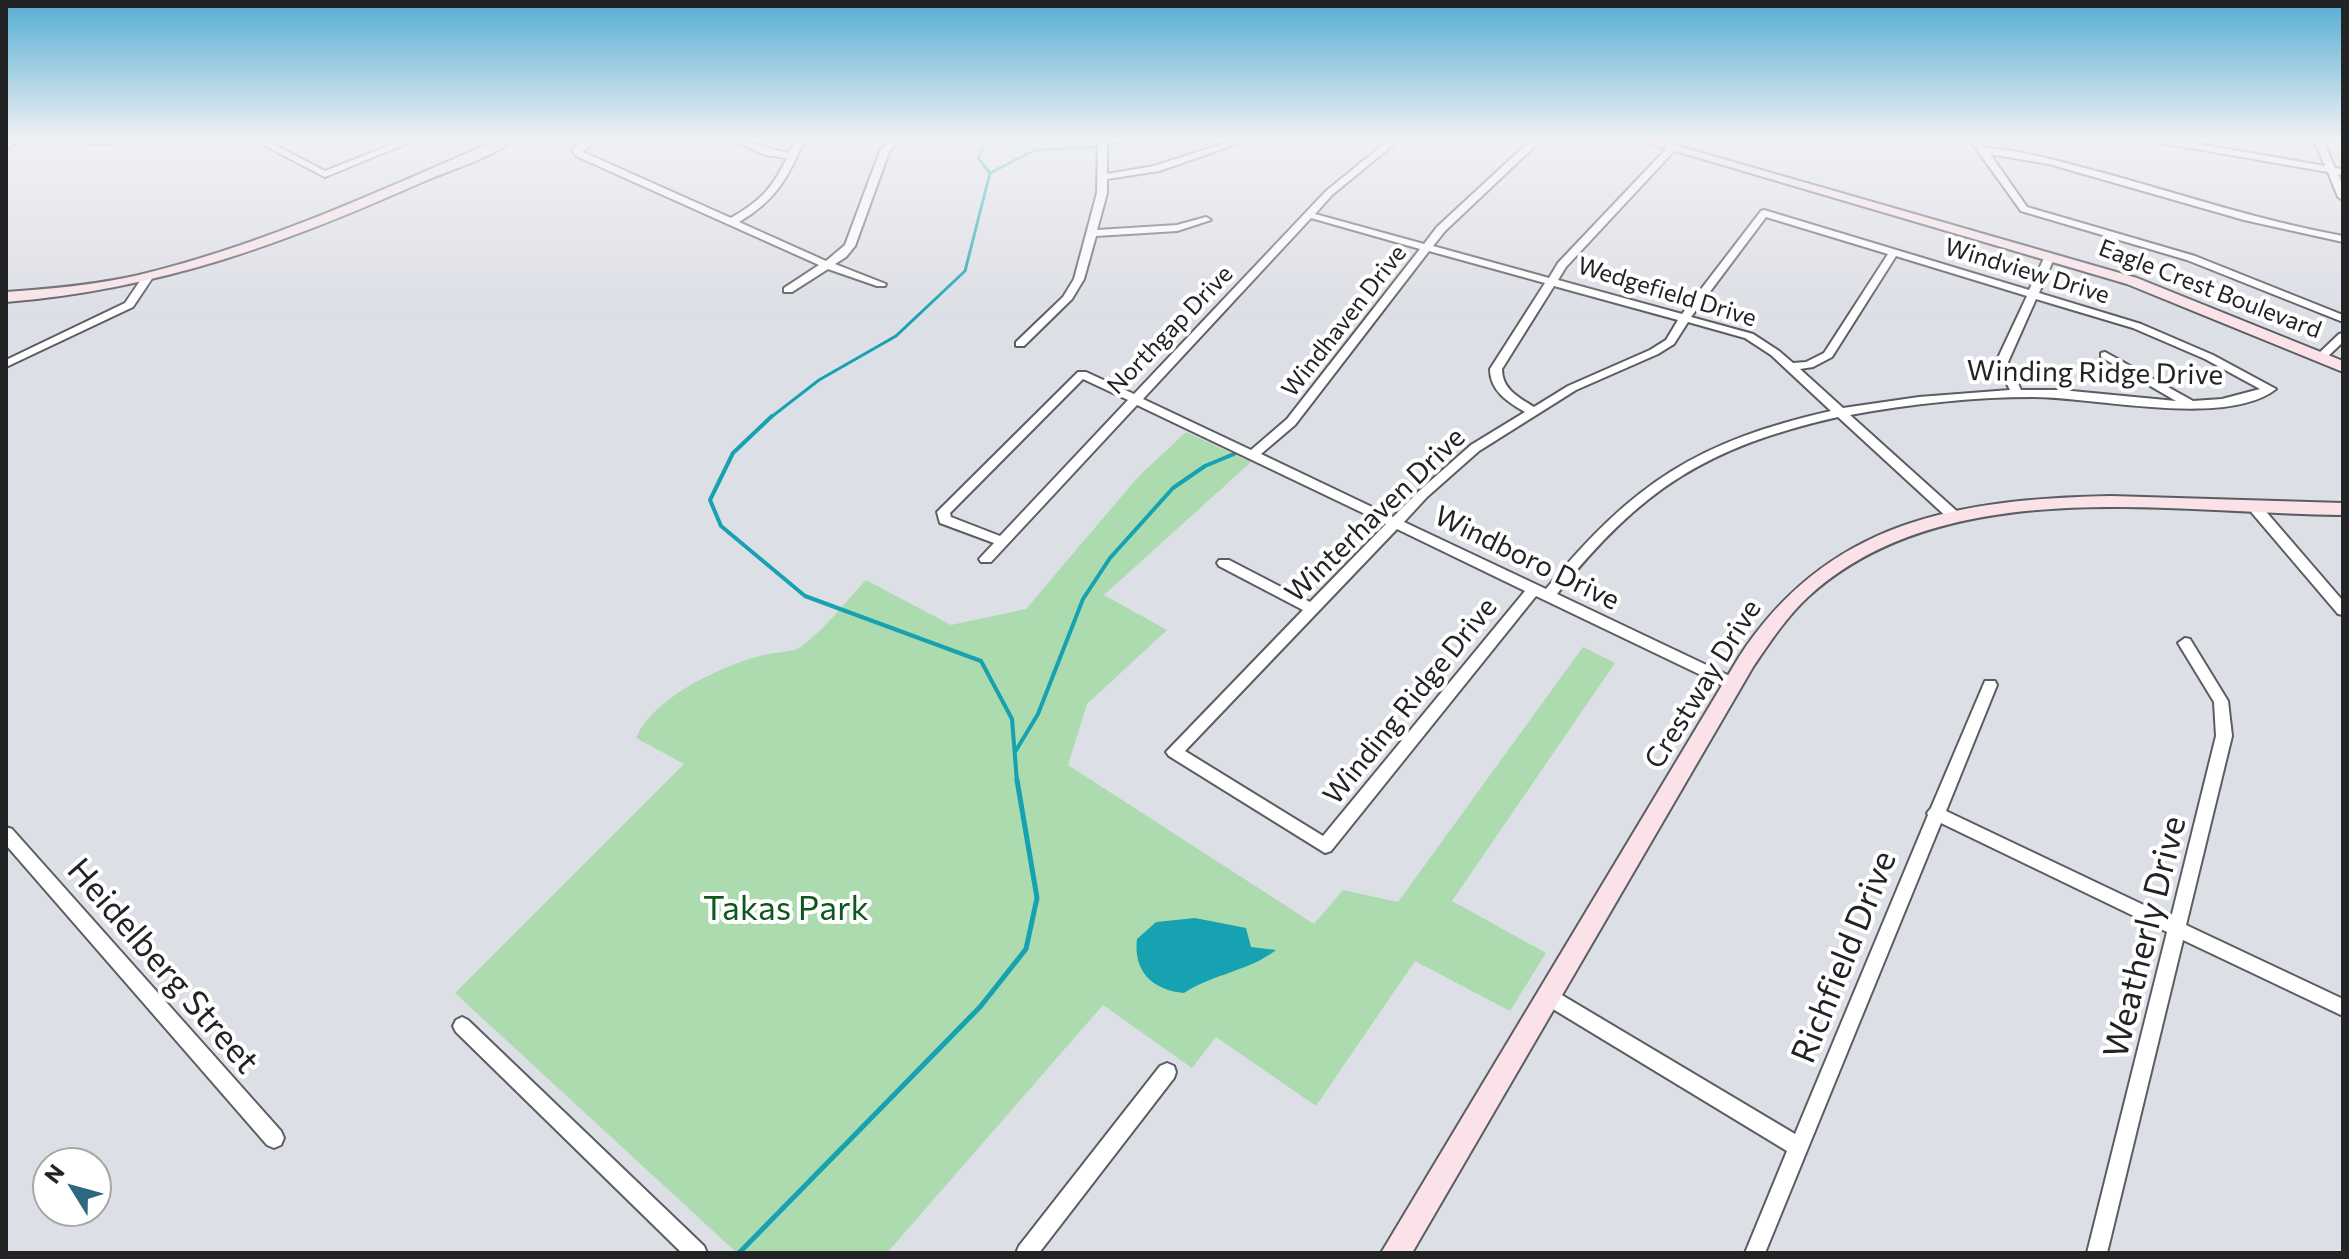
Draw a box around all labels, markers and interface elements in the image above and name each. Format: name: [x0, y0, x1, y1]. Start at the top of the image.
street label: Windview Drive: [1941, 232, 2113, 310]
street label: Eagle Crest Boulevard: [2095, 233, 2325, 345]
street label: Windhaven Drive: [1276, 239, 1412, 403]
street label: Wedgefield Drive: [1574, 251, 1760, 333]
street label: Northgap Drive: [1101, 260, 1239, 400]
street label: Winding Ridge Drive: [1966, 354, 2224, 392]
street label: Winterhaven Drive: [1278, 421, 1472, 609]
street label: Windboro Drive: [1429, 499, 1625, 617]
street label: Winding Ridge Drive: [1316, 591, 1504, 811]
street label: Crestway Drive: [1638, 593, 1768, 775]
street label: Weatherly Drive: [2095, 812, 2195, 1062]
street label: Richfield Drive: [1783, 845, 1905, 1069]
street label: Heidelberg Street: [59, 850, 267, 1082]
park label: Takas Park: [703, 889, 869, 929]
north arrow: [32, 1147, 112, 1227]
text: N: [38, 1159, 70, 1188]

